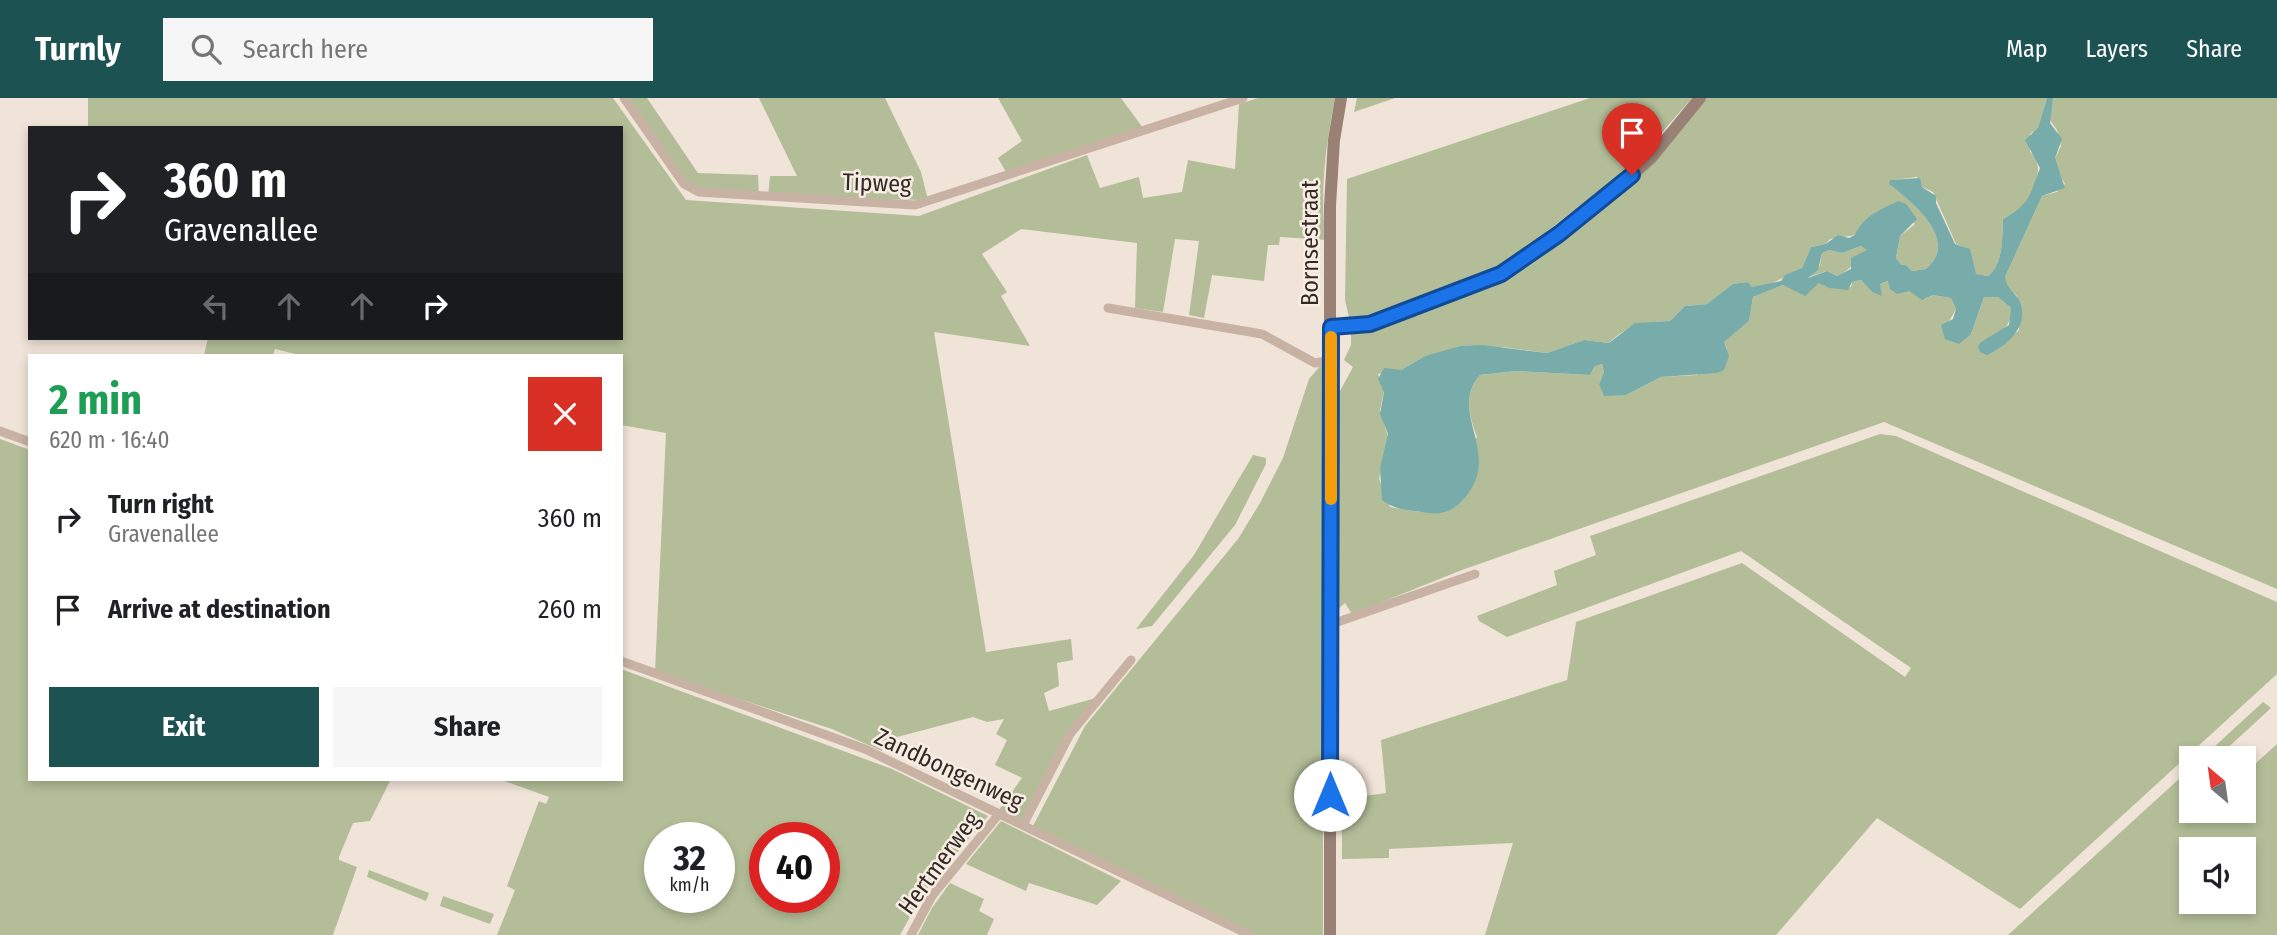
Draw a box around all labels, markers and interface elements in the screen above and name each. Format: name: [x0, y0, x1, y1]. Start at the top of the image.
search box: [163, 18, 653, 81]
text: Turnly: [35, 29, 121, 69]
icon: search: [187, 30, 225, 68]
text: Search here: [243, 34, 368, 65]
text: Map: [2006, 35, 2048, 63]
text: Layers: [2086, 35, 2148, 63]
text: Share: [2186, 35, 2242, 63]
pin: [1602, 103, 1662, 175]
icon: arrive: [1613, 114, 1651, 152]
text: 360 m: [164, 151, 287, 210]
icon: right: [49, 154, 140, 245]
street label: Tipweg: [842, 168, 913, 198]
street label: Bornsestraat: [1296, 180, 1324, 306]
text: Gravenallee: [164, 211, 318, 249]
icon: left: [197, 287, 235, 325]
icon: ahead: [270, 287, 308, 325]
icon: ahead: [343, 287, 381, 325]
icon: right: [416, 287, 454, 325]
text: 2 min: [49, 375, 142, 425]
button: close: [528, 377, 602, 451]
text: 620 m · 16:40: [49, 426, 169, 454]
text: Turn right: [108, 489, 214, 520]
icon: right: [49, 500, 87, 538]
text: 360 m: [538, 503, 602, 534]
text: Gravenallee: [108, 520, 219, 548]
icon: arrive: [49, 591, 87, 629]
text: Arrive at destination: [108, 594, 331, 625]
text: 260 m: [538, 594, 602, 625]
button: Exit: [49, 687, 319, 767]
button: Share: [333, 687, 602, 767]
street label: Zandbongenweg: [870, 722, 1028, 816]
north arrow: [2179, 746, 2256, 822]
map controls: [2179, 746, 2256, 914]
position arrow: [1293, 758, 1367, 832]
street label: Hertmerweg: [892, 806, 986, 920]
speed limit sign: 40: [749, 822, 840, 913]
text: 32: [673, 837, 706, 879]
button: sound: [2179, 837, 2256, 914]
text: km/h: [669, 874, 710, 896]

